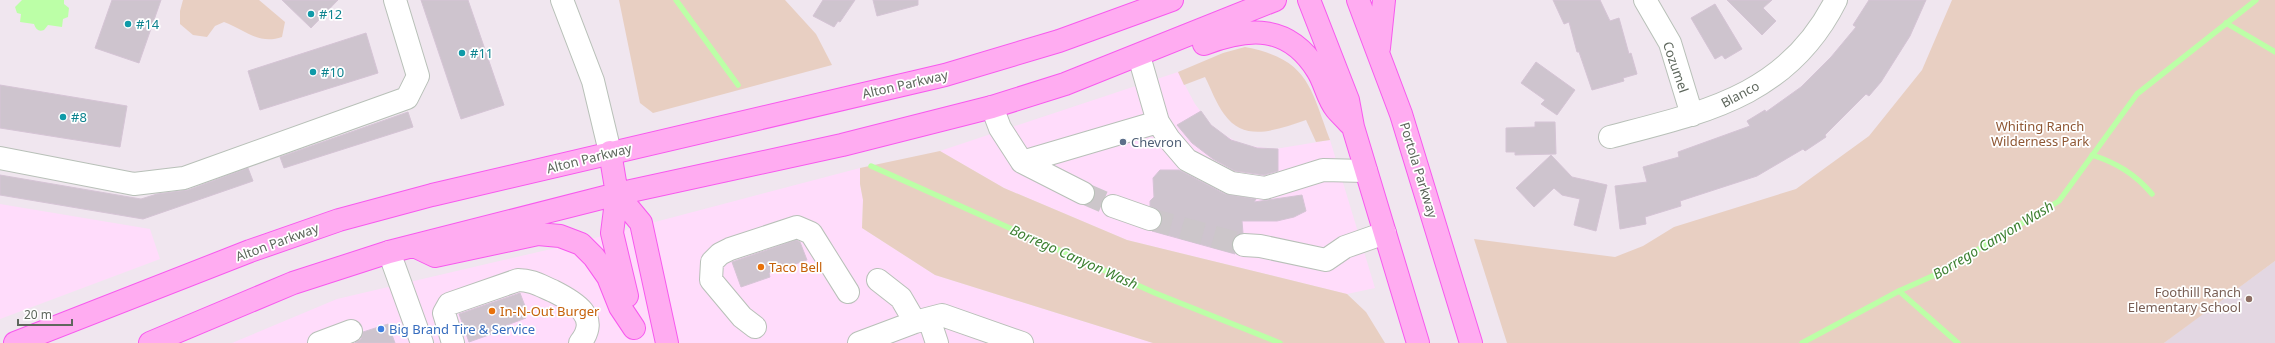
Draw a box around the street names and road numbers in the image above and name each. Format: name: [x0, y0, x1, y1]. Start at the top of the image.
street label: Cozumel: [1659, 39, 1693, 95]
street label: Alton Parkway: [860, 65, 950, 103]
street label: Blanco: [1718, 76, 1763, 112]
street label: Portola Parkway: [1396, 120, 1442, 220]
street label: Alton Parkway: [544, 139, 634, 177]
street label: Alton Parkway: [233, 218, 321, 265]

